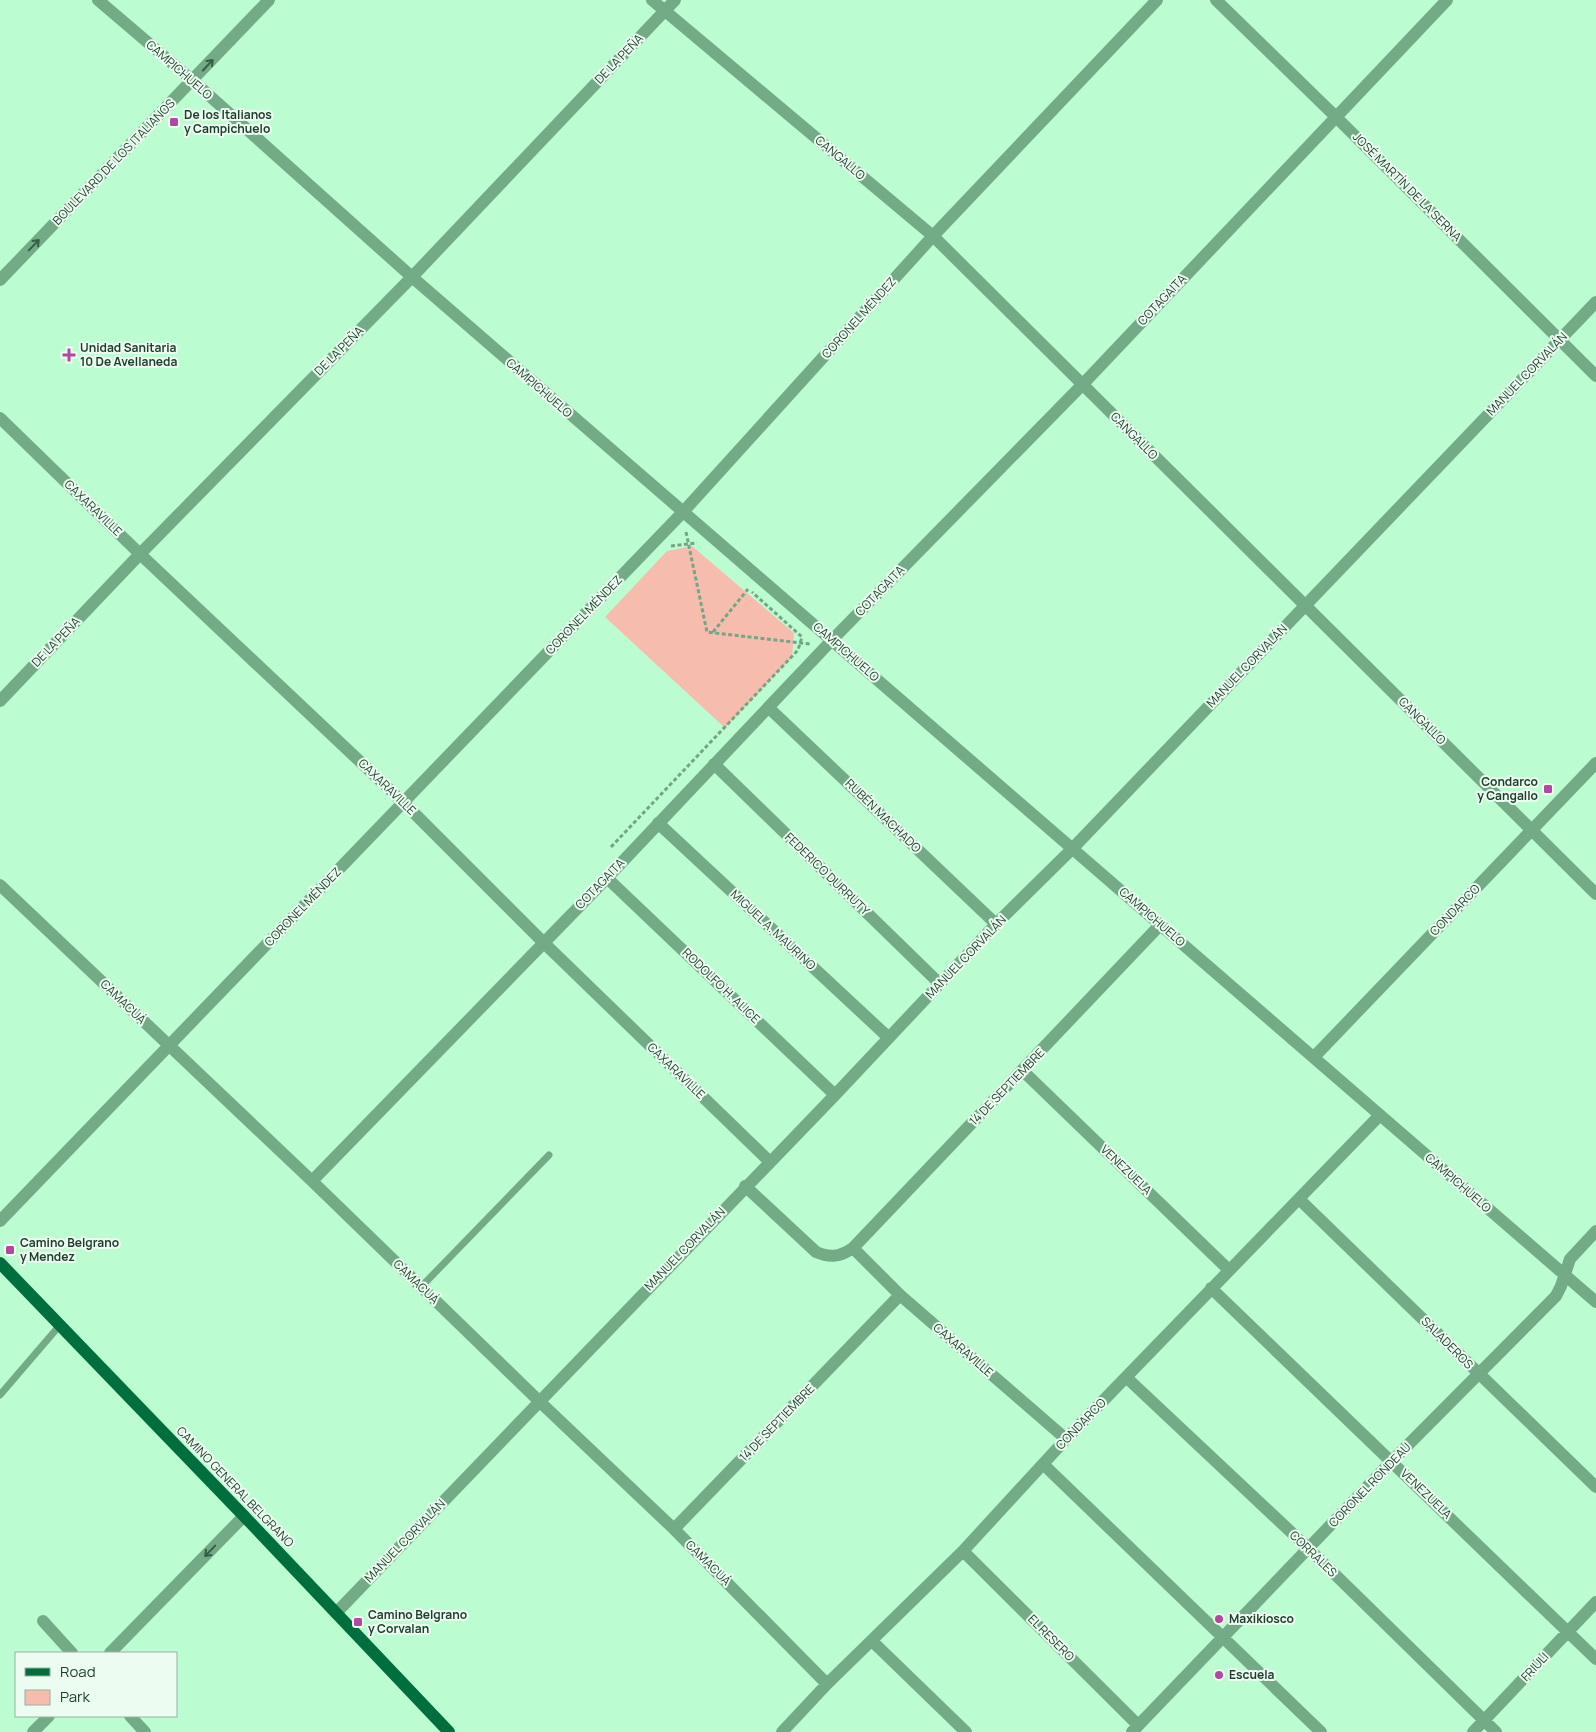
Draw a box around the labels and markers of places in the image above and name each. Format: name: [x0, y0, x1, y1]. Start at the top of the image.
place label: De los Italianos y Campichuelo: [184, 106, 272, 137]
marker: De los Italianos y Campichuelo: [168, 116, 180, 128]
place label: Unidad Sanitaria 10 De Avellaneda: [80, 339, 177, 370]
marker: Unidad Sanitaria 10 De Avellaneda: [62, 348, 76, 362]
place label: Condarco y Cangallo: [1477, 773, 1538, 804]
marker: Condarco y Cangallo: [1542, 783, 1554, 795]
place label: Camino Belgrano y Mendez: [20, 1234, 119, 1265]
marker: Camino Belgrano y Mendez: [4, 1244, 16, 1256]
place label: Camino Belgrano y Corvalan: [368, 1606, 467, 1637]
place label: Maxikiosco: [1229, 1610, 1294, 1627]
marker: Maxikiosco: [1213, 1613, 1225, 1625]
marker: Camino Belgrano y Corvalan: [352, 1616, 364, 1628]
place label: Escuela: [1229, 1666, 1275, 1683]
marker: Escuela: [1213, 1669, 1225, 1681]

